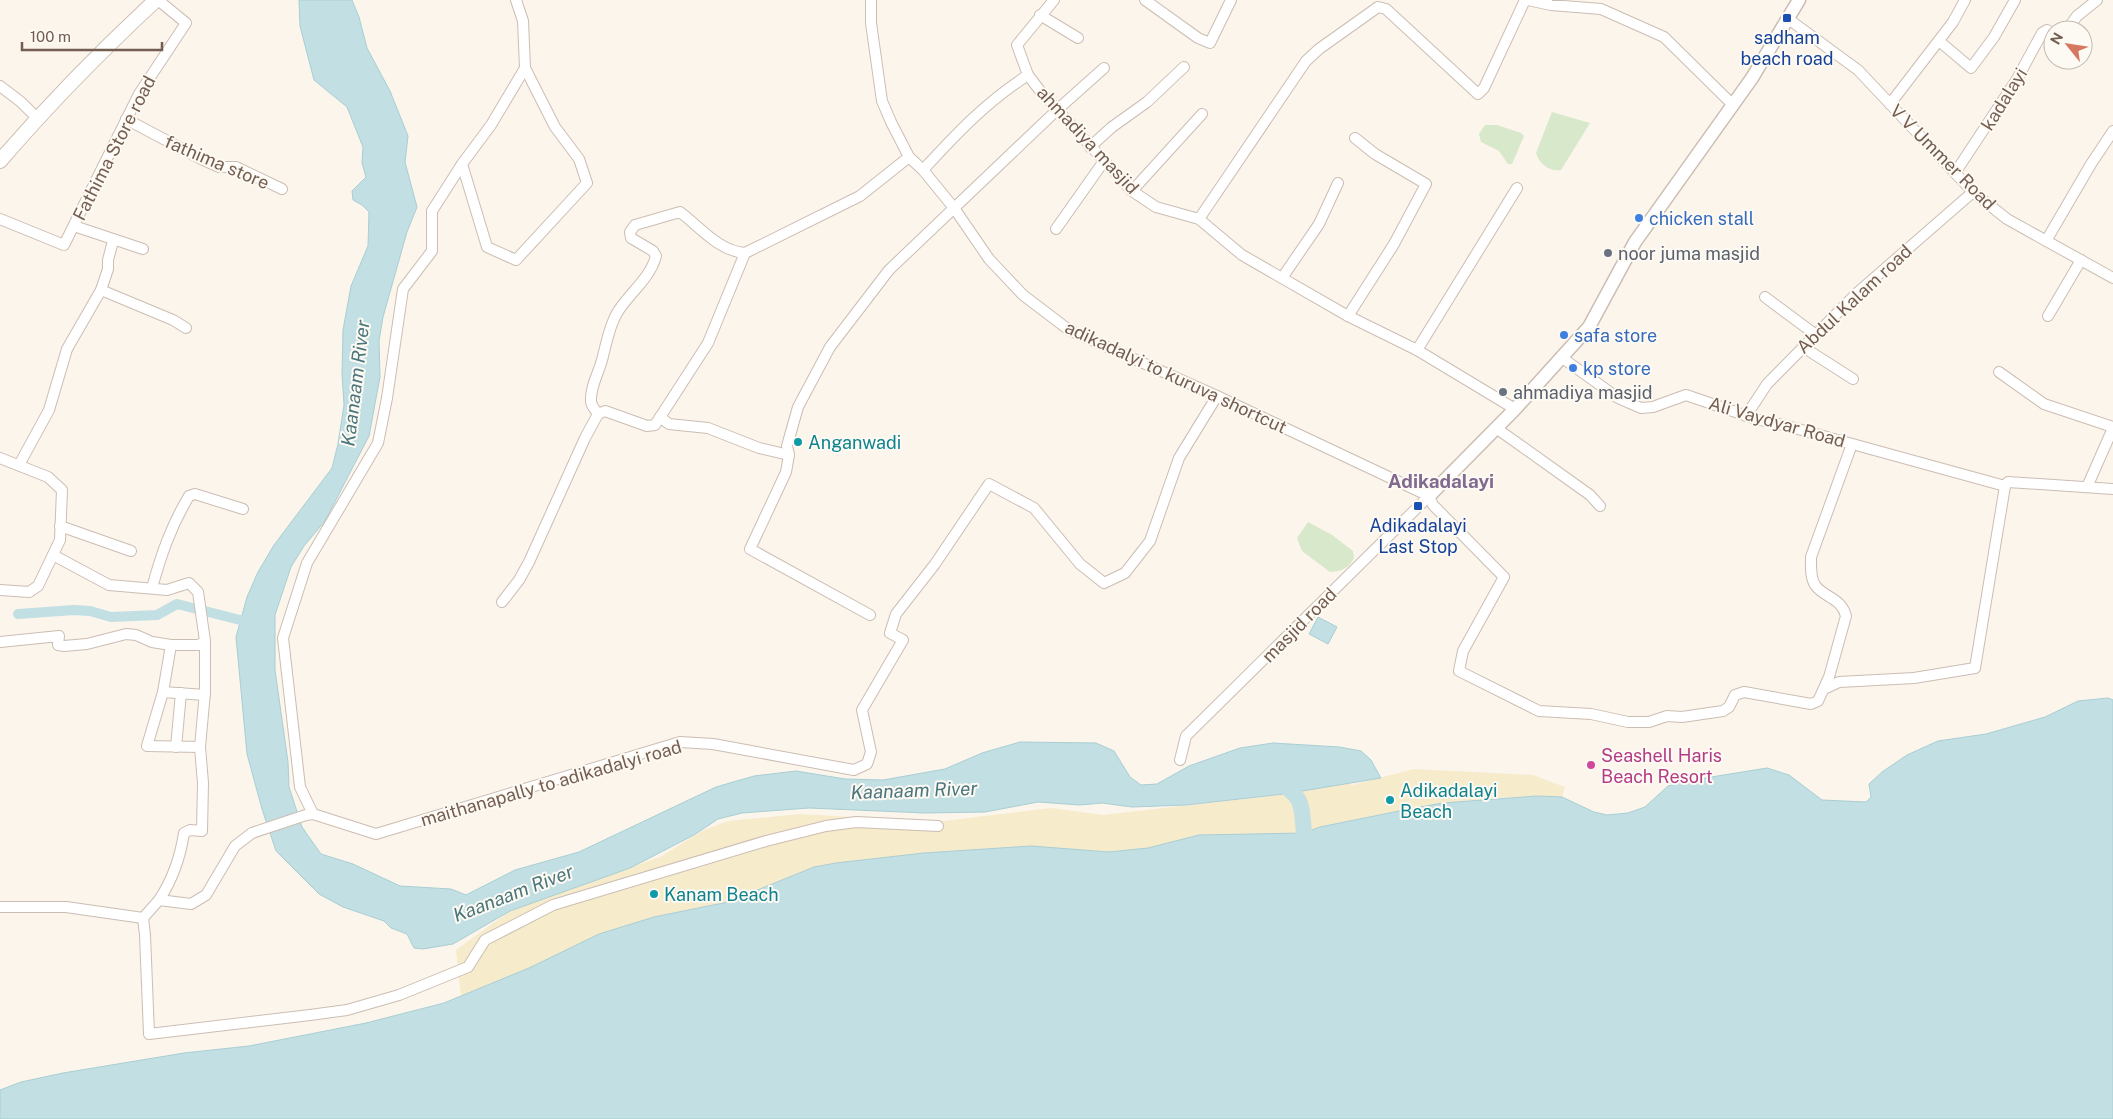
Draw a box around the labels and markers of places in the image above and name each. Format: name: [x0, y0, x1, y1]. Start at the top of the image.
marker: sadham beach road: [1781, 12, 1793, 24]
place label: sadham beach road: [1741, 27, 1833, 69]
place label: chicken stall: [1649, 208, 1754, 229]
marker: chicken stall: [1633, 212, 1645, 224]
place label: noor juma masjid: [1618, 243, 1760, 264]
marker: noor juma masjid: [1602, 247, 1614, 259]
place label: safa store: [1574, 325, 1657, 346]
marker: safa store: [1558, 329, 1570, 341]
place label: kp store: [1583, 358, 1651, 379]
marker: kp store: [1567, 362, 1579, 374]
place label: ahmadiya masjid: [1513, 382, 1652, 403]
marker: ahmadiya masjid: [1497, 386, 1509, 398]
place label: Anganwadi: [808, 432, 901, 453]
marker: Anganwadi: [792, 436, 804, 448]
marker: Adikadalayi Last Stop: [1412, 500, 1424, 512]
place label: Adikadalayi Last Stop: [1369, 515, 1467, 557]
place label: Seashell Haris Beach Resort: [1601, 745, 1722, 787]
marker: Seashell Haris Beach Resort: [1585, 759, 1597, 771]
place label: Adikadalayi Beach: [1400, 780, 1498, 822]
marker: Adikadalayi Beach: [1384, 794, 1396, 806]
place label: Kanam Beach: [664, 884, 779, 905]
marker: Kanam Beach: [648, 888, 660, 900]

